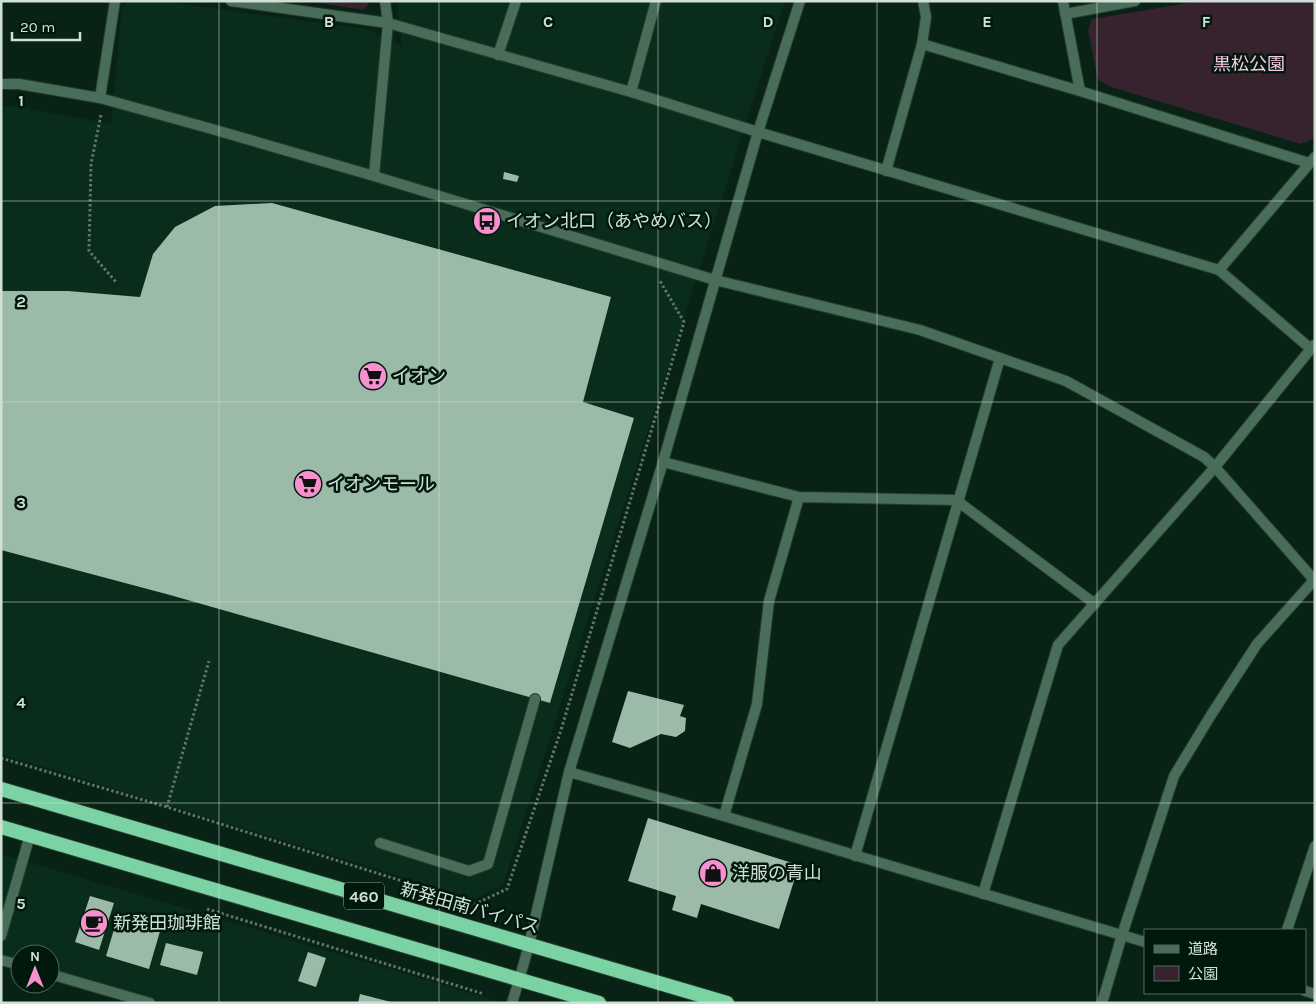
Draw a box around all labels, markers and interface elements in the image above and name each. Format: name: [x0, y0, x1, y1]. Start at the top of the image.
scale bar: [12, 10, 80, 42]
text: B: [324, 12, 334, 31]
text: C: [543, 12, 553, 31]
text: D: [763, 12, 774, 31]
text: E: [982, 12, 992, 31]
text: F: [1202, 12, 1211, 31]
text: 20 m: [20, 18, 55, 36]
park label: 黒松公園: [1213, 53, 1285, 75]
text: 1: [18, 91, 24, 110]
bus stop icon: イオン北口（あやめバス）: [472, 206, 502, 236]
place label: イオン北口（あやめバス）: [506, 210, 722, 232]
text: 2: [16, 292, 26, 311]
supermarket icon: イオン: [358, 361, 388, 391]
place label: イオン: [392, 365, 446, 387]
supermarket icon: イオンモール: [293, 469, 323, 499]
place label: イオンモール: [327, 473, 435, 495]
text: 3: [16, 493, 26, 512]
text: 4: [16, 693, 26, 712]
shop icon: 洋服の青山: [698, 858, 728, 888]
place label: 洋服の青山: [732, 862, 822, 884]
street label: 新発田南バイパス: [398, 878, 542, 938]
road number: 460: [344, 882, 384, 909]
text: 5: [16, 894, 26, 913]
cafe icon: 新発田珈琲館: [79, 908, 109, 938]
place label: 新発田珈琲館: [113, 912, 221, 934]
legend: [1144, 929, 1306, 994]
text: 道路: [1188, 940, 1218, 958]
north arrow: [10, 944, 60, 994]
text: N: [30, 948, 40, 965]
text: 公園: [1188, 965, 1218, 983]

